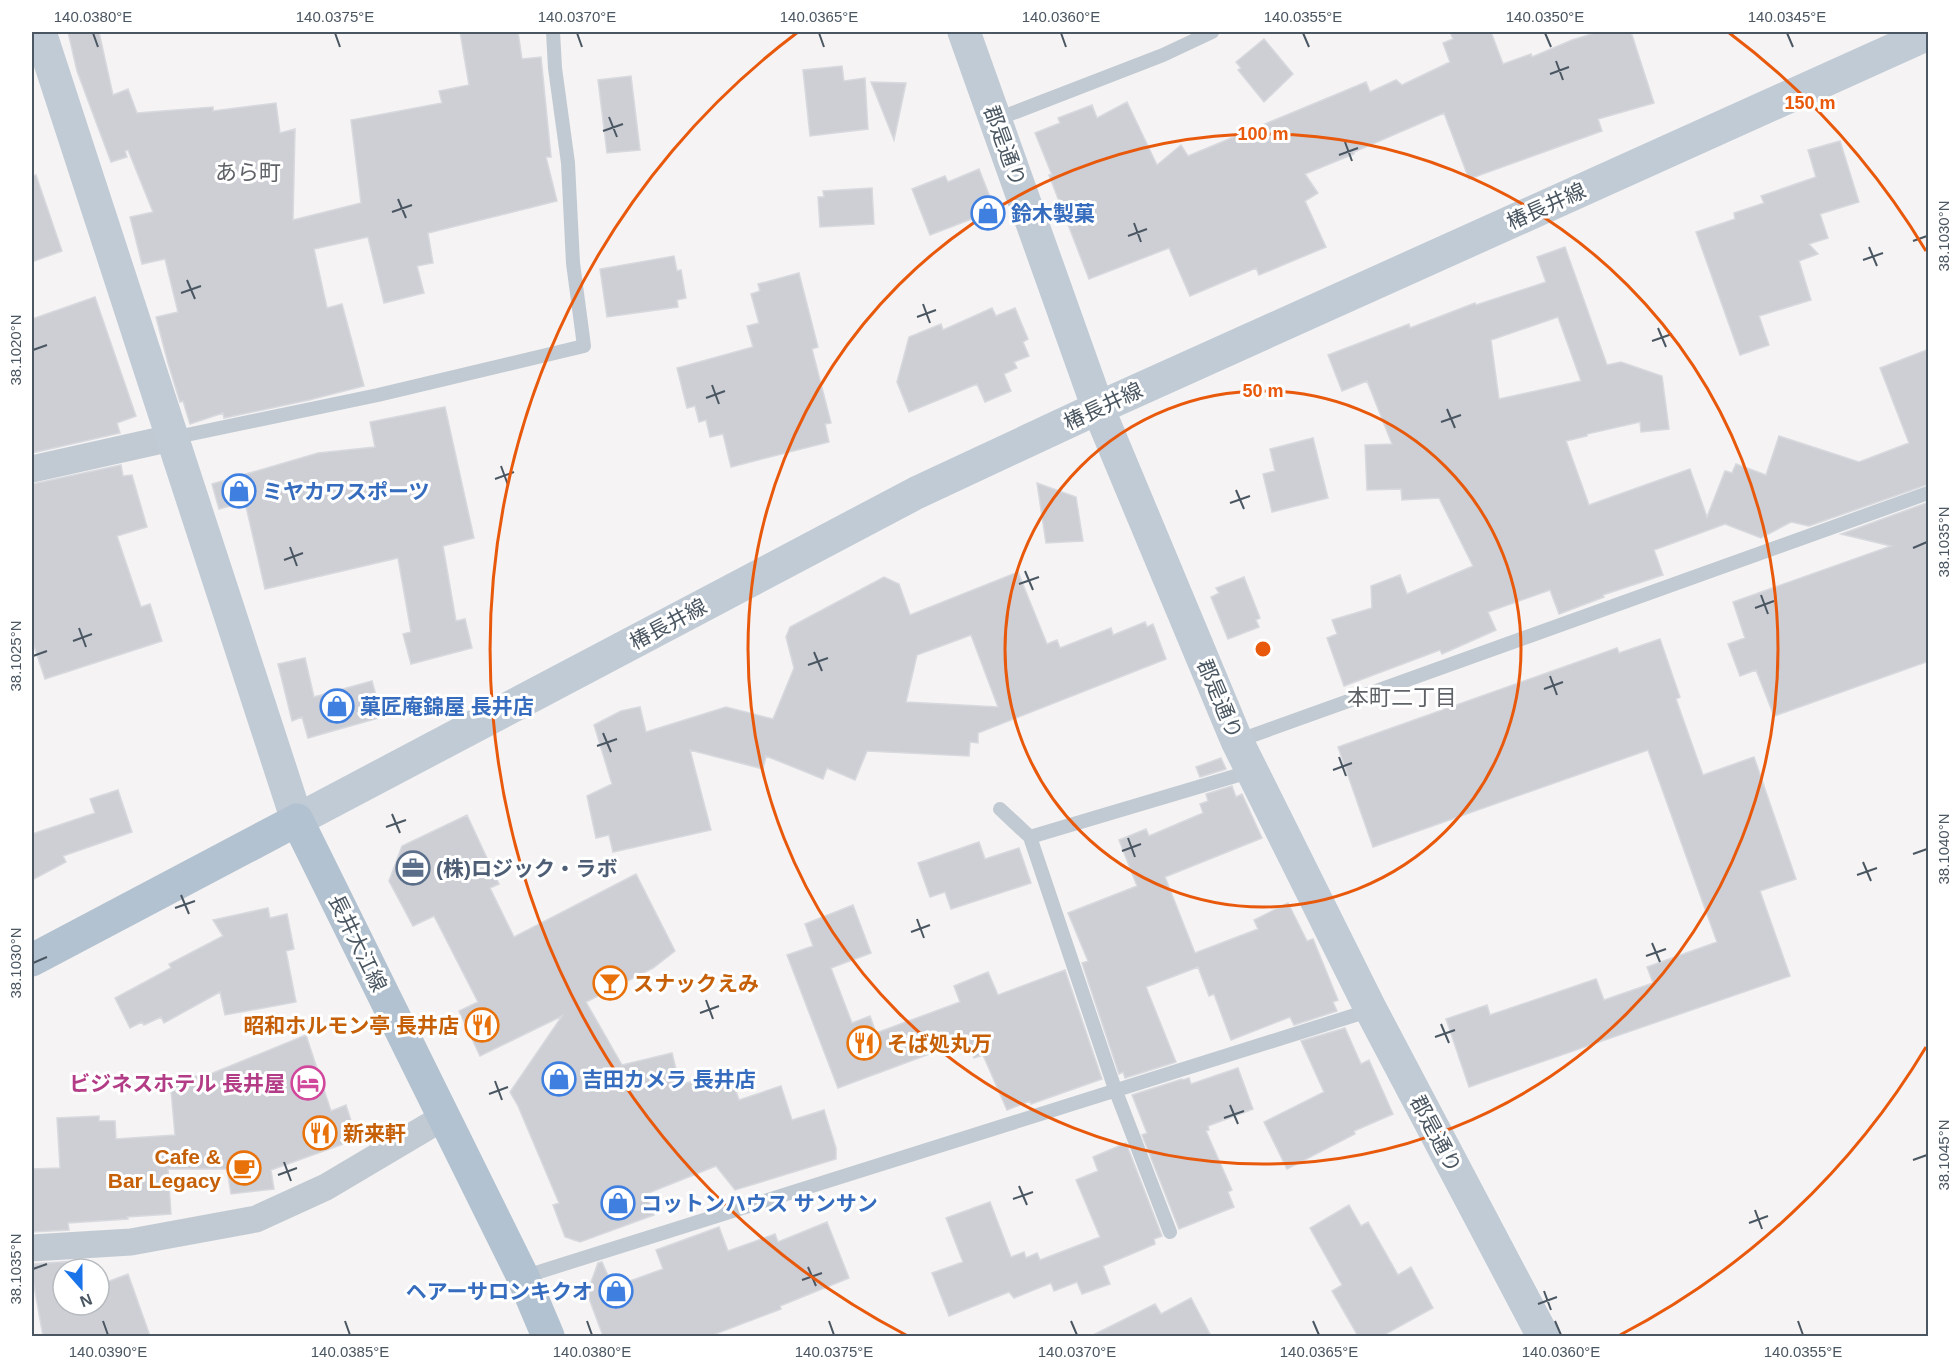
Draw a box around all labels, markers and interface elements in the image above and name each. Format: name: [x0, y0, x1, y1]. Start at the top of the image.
text: 140.0380°E: [54, 8, 132, 25]
text: 140.0375°E: [296, 8, 374, 25]
text: 140.0370°E: [538, 8, 616, 25]
text: 140.0365°E: [780, 8, 858, 25]
text: 140.0360°E: [1022, 8, 1100, 25]
text: 140.0355°E: [1264, 8, 1342, 25]
text: 140.0350°E: [1506, 8, 1584, 25]
text: 140.0345°E: [1748, 8, 1826, 25]
text: 150 m: [1784, 93, 1836, 113]
street label: 郡是通り: [980, 103, 1030, 189]
text: 100 m: [1237, 124, 1289, 144]
district label: あら町: [215, 160, 281, 185]
street label: 椿長井線: [1503, 178, 1589, 234]
shop icon: 鈴木製菓: [970, 195, 1006, 231]
text: 38.1030°N: [1935, 200, 1952, 272]
place label: 鈴木製菓: [1011, 202, 1095, 225]
text: 38.1020°N: [7, 314, 24, 386]
street label: 椿長井線: [1060, 378, 1146, 434]
text: 50 m: [1242, 381, 1284, 401]
shop icon: ミヤカワスポーツ: [221, 473, 257, 509]
place label: ミヤカワスポーツ: [262, 480, 430, 503]
text: 38.1035°N: [1935, 506, 1952, 578]
street label: 椿長井線: [626, 594, 710, 654]
text: 38.1025°N: [7, 620, 24, 692]
centre of rings: [1253, 639, 1273, 659]
street label: 郡是通り: [1193, 656, 1247, 742]
district label: 本町二丁目: [1347, 685, 1457, 710]
shop icon: 菓匠庵錦屋 長井店: [319, 688, 355, 724]
place label: 菓匠庵錦屋 長井店: [360, 695, 534, 718]
text: 38.1040°N: [1935, 813, 1952, 885]
office icon: (株)ロジック・ラボ: [395, 850, 431, 886]
place label: (株)ロジック・ラボ: [436, 857, 618, 880]
street label: 長井大江線: [325, 891, 391, 995]
text: 38.1030°N: [7, 927, 24, 999]
bar icon: スナックえみ: [592, 965, 628, 1001]
place label: スナックえみ: [633, 972, 759, 995]
restaurant icon: 昭和ホルモン亭 長井店: [464, 1007, 500, 1043]
place label: 昭和ホルモン亭 長井店: [243, 1014, 459, 1037]
restaurant icon: そば処丸万: [846, 1025, 882, 1061]
place label: そば処丸万: [887, 1032, 992, 1055]
shop icon: 吉田カメラ 長井店: [541, 1061, 577, 1097]
hotel icon: ビジネスホテル 長井屋: [290, 1065, 326, 1101]
place label: 吉田カメラ 長井店: [582, 1068, 756, 1091]
place label: ビジネスホテル 長井屋: [69, 1072, 285, 1095]
street label: 郡是通り: [1406, 1092, 1466, 1176]
restaurant icon: 新来軒: [302, 1115, 338, 1151]
text: 38.1045°N: [1935, 1119, 1952, 1191]
place label: 新来軒: [343, 1122, 406, 1145]
place label: Cafe & Bar Legacy: [108, 1145, 221, 1192]
cafe icon: Cafe & Bar Legacy: [226, 1150, 262, 1186]
shop icon: コットンハウス サンサン: [600, 1185, 636, 1221]
place label: コットンハウス サンサン: [641, 1192, 878, 1215]
text: 38.1035°N: [7, 1233, 24, 1305]
north arrow: [51, 1257, 111, 1317]
shop icon: ヘアーサロンキクオ: [598, 1273, 634, 1309]
place label: ヘアーサロンキクオ: [406, 1280, 593, 1303]
text: N: [78, 1291, 95, 1311]
text: 140.0390°E: [69, 1343, 147, 1360]
text: 140.0385°E: [311, 1343, 389, 1360]
text: 140.0380°E: [553, 1343, 631, 1360]
text: 140.0375°E: [795, 1343, 873, 1360]
text: 140.0370°E: [1038, 1343, 1116, 1360]
text: 140.0365°E: [1280, 1343, 1358, 1360]
text: 140.0360°E: [1522, 1343, 1600, 1360]
text: 140.0355°E: [1764, 1343, 1842, 1360]

